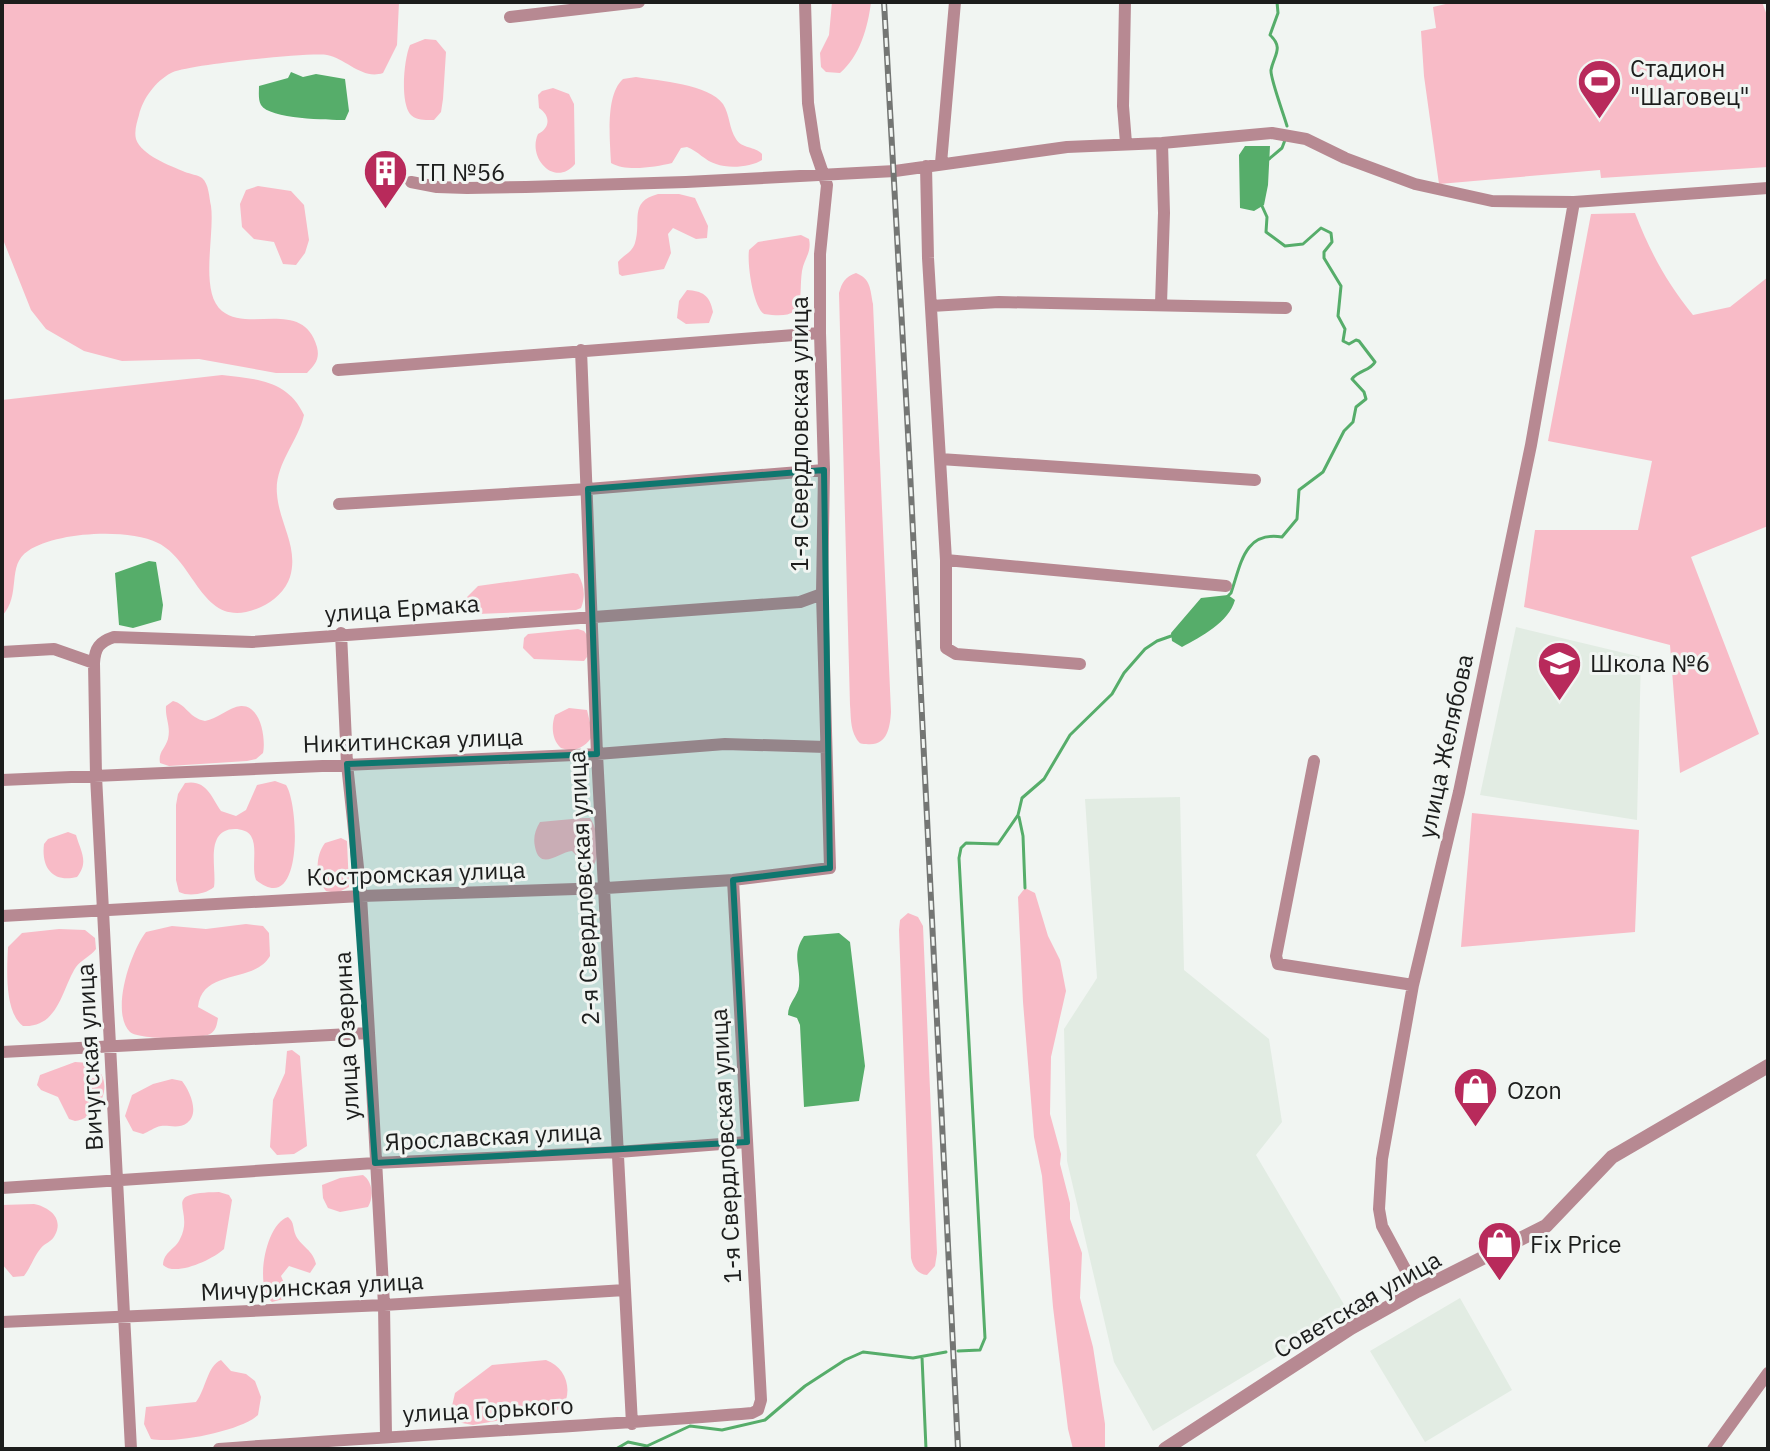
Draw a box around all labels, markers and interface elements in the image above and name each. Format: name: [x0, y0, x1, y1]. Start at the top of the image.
place label: Стадион "Шаговец": [1630, 52, 1750, 112]
sports icon: Стадион "Шаговец": [1575, 58, 1623, 121]
building icon: ТП №56: [361, 148, 409, 211]
place label: ТП №56: [416, 156, 505, 188]
street label: 1-я Свердловская улица: [783, 296, 815, 572]
street label: улица Ермака: [323, 587, 481, 629]
school or university icon: Школа №6: [1535, 639, 1583, 702]
place label: Школа №6: [1590, 647, 1710, 679]
street label: улица Желябова: [1410, 651, 1480, 841]
street label: Никитинская улица: [302, 720, 524, 760]
street label: 2-я Свердловская улица: [560, 749, 606, 1026]
street label: Костромская улица: [306, 853, 526, 893]
street label: улица Озерина: [326, 950, 366, 1121]
street label: Вичугская улица: [68, 962, 110, 1151]
street label: 1-я Свердловская улица: [702, 1007, 748, 1284]
shop icon: Ozon: [1452, 1066, 1500, 1129]
place label: Ozon: [1507, 1074, 1562, 1106]
street label: Ярославская улица: [384, 1114, 603, 1158]
shop icon: Fix Price: [1475, 1220, 1523, 1283]
place label: Fix Price: [1530, 1228, 1621, 1260]
street label: Советская улица: [1267, 1243, 1447, 1365]
street label: Мичуринская улица: [200, 1264, 425, 1308]
street label: улица Горького: [402, 1389, 574, 1429]

